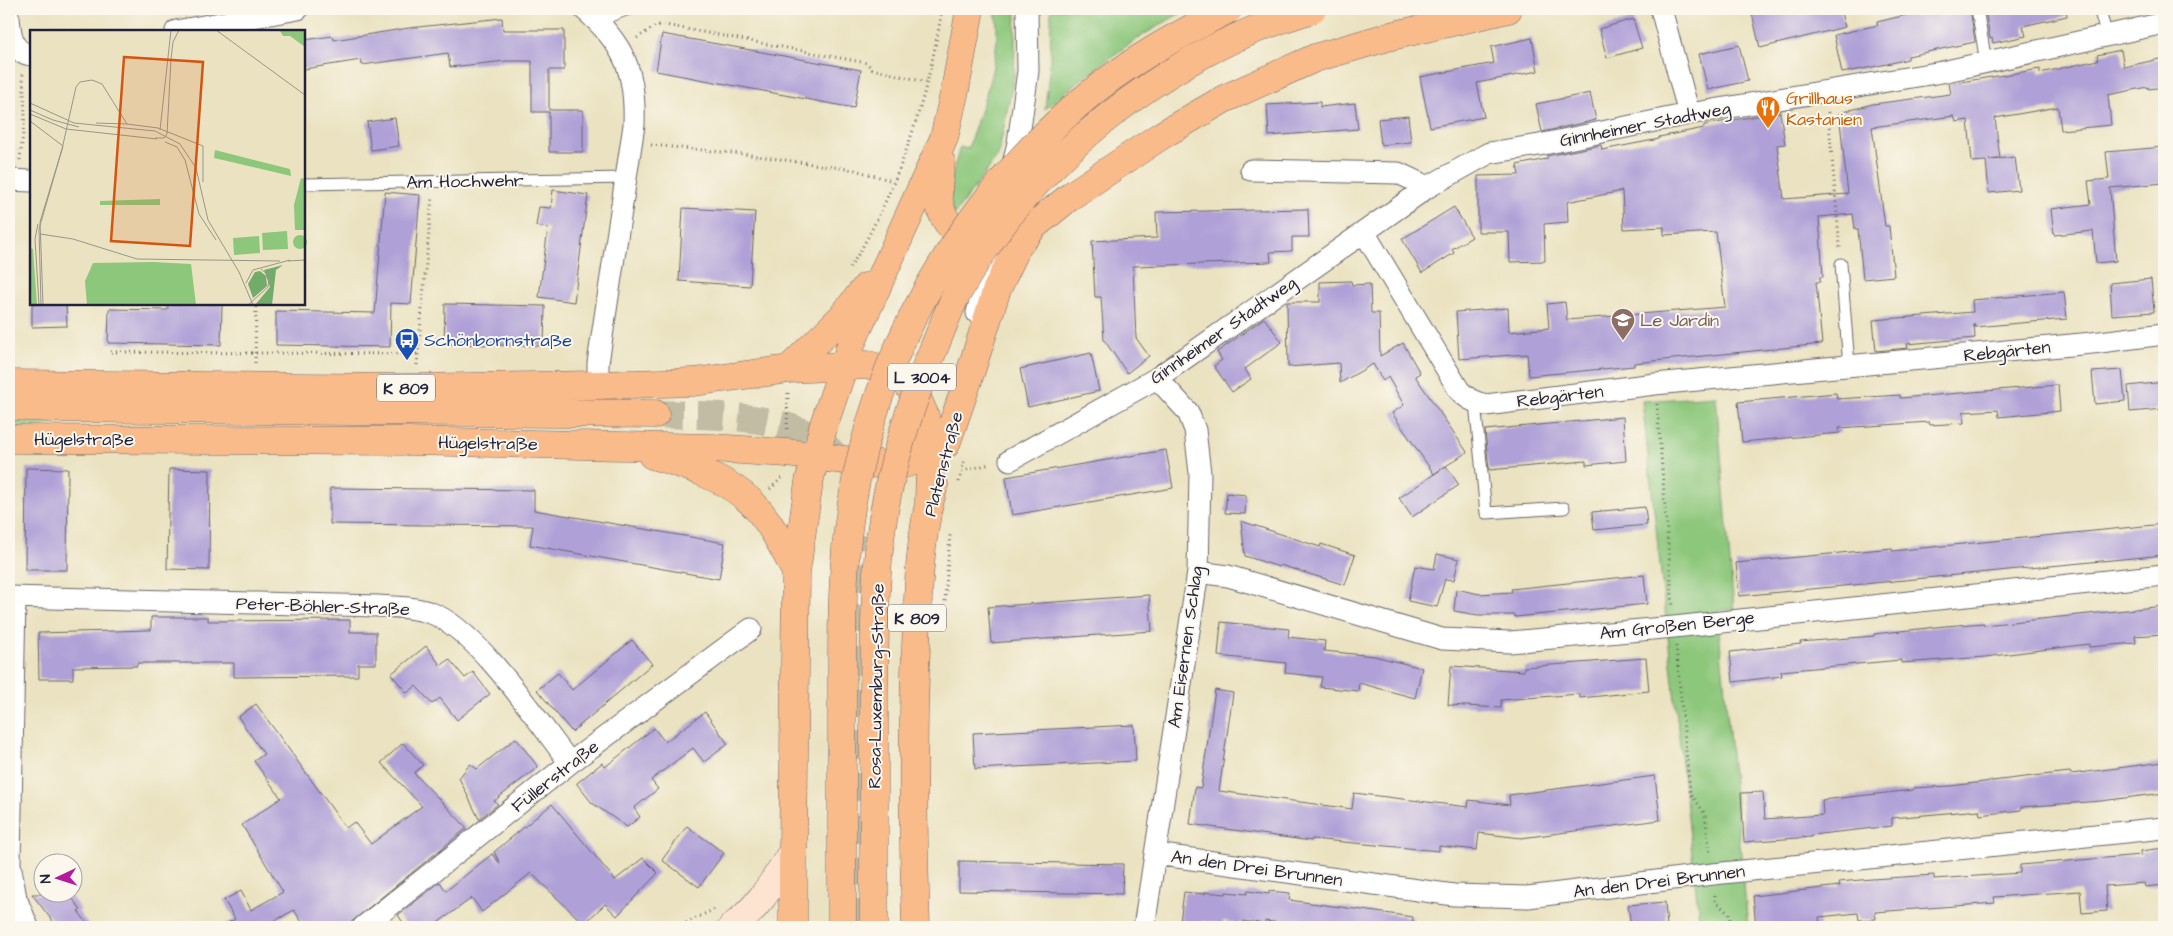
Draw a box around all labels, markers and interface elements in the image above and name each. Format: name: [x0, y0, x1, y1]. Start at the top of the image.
inset map: [30, 30, 305, 305]
place label: Grillhaus Kastanien: [1786, 86, 1862, 132]
restaurant icon: Grillhaus Kastanien: [1755, 95, 1781, 129]
street label: Ginnheimer Stadtweg: [1558, 96, 1733, 154]
street label: Am Hochwehr: [406, 168, 524, 195]
street label: Ginnheimer Stadtweg: [1145, 270, 1302, 391]
school or university icon: Le Jardin: [1610, 307, 1636, 341]
place label: Le Jardin: [1640, 308, 1719, 333]
bus stop icon: Schönbornstraße: [394, 327, 420, 361]
place label: Schönbornstraße: [424, 328, 572, 353]
street label: Rebgärten: [1962, 335, 2052, 369]
road number: L 3004: [888, 364, 956, 391]
road number: K 809: [377, 374, 435, 402]
street label: Rebgärten: [1515, 379, 1605, 415]
street label: Platenstraße: [918, 409, 970, 519]
street label: Hügelstraße: [34, 427, 134, 453]
street label: Hügelstraße: [438, 430, 538, 458]
street label: Am Eisernen Schlag: [1162, 565, 1210, 730]
street label: Rosa-Luxemburg-Straße: [862, 583, 892, 789]
street label: Peter-Böhler-Straße: [236, 591, 411, 622]
road number: K 809: [888, 604, 946, 632]
street label: Am Großen Berge: [1598, 605, 1756, 647]
street label: Füllerstraße: [506, 734, 605, 819]
street label: An den Drei Brunnen: [1170, 844, 1344, 893]
north arrow: [32, 854, 82, 904]
street label: An den Drei Brunnen: [1572, 859, 1746, 904]
text: N: [36, 874, 56, 884]

